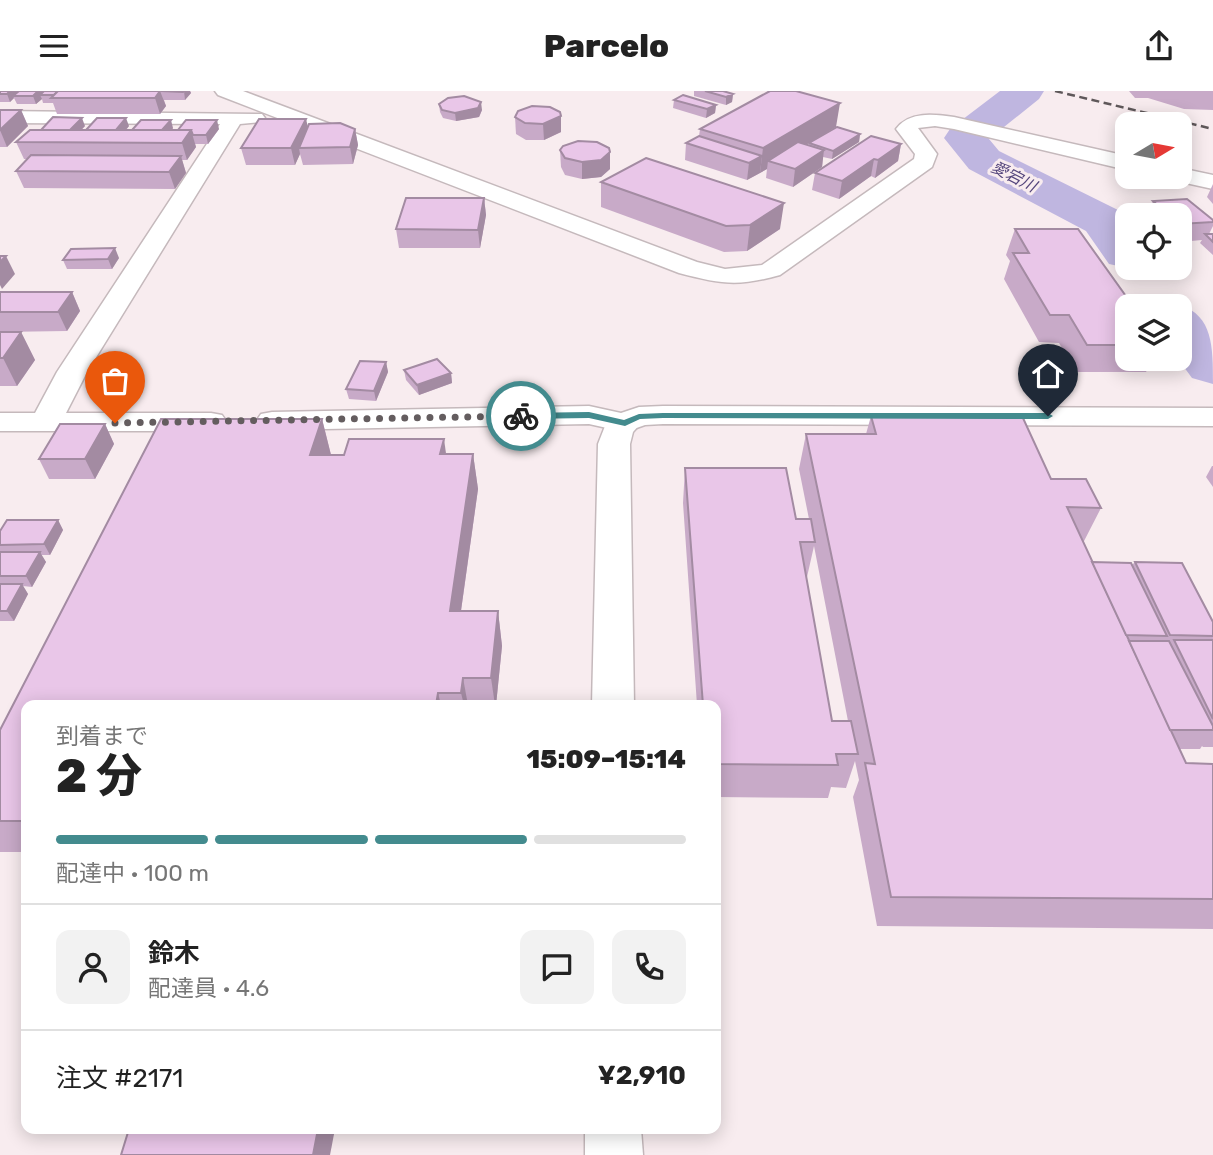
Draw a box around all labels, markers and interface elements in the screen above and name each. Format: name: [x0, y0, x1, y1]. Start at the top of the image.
icon: menu: [35, 27, 73, 65]
text: Parcelo: [544, 27, 669, 65]
icon: share: [1140, 27, 1178, 65]
north arrow: [1115, 112, 1192, 189]
map controls: [1115, 112, 1192, 371]
water label: 愛宕川: [988, 157, 1041, 197]
button: locate: [1115, 203, 1192, 280]
button: layers: [1115, 294, 1192, 371]
pin: [1018, 344, 1078, 416]
pin: [85, 351, 145, 423]
icon: home: [1029, 355, 1067, 393]
icon: bag: [96, 362, 134, 400]
courier: [486, 381, 556, 451]
icon: bike: [502, 397, 540, 435]
text: 到着まで: [56, 722, 148, 750]
text: 15:09–15:14: [526, 744, 686, 775]
text: 2 分: [56, 749, 142, 804]
text: 配達中 · 100 m: [56, 859, 209, 887]
button: person: [56, 930, 130, 1004]
button: chat: [520, 930, 594, 1004]
button: phone: [612, 930, 686, 1004]
text: 鈴木: [148, 938, 200, 969]
text: 配達員 · 4.6: [148, 974, 269, 1002]
text: ¥2,910: [598, 1060, 686, 1091]
text: 注文 #2171: [56, 1063, 183, 1094]

